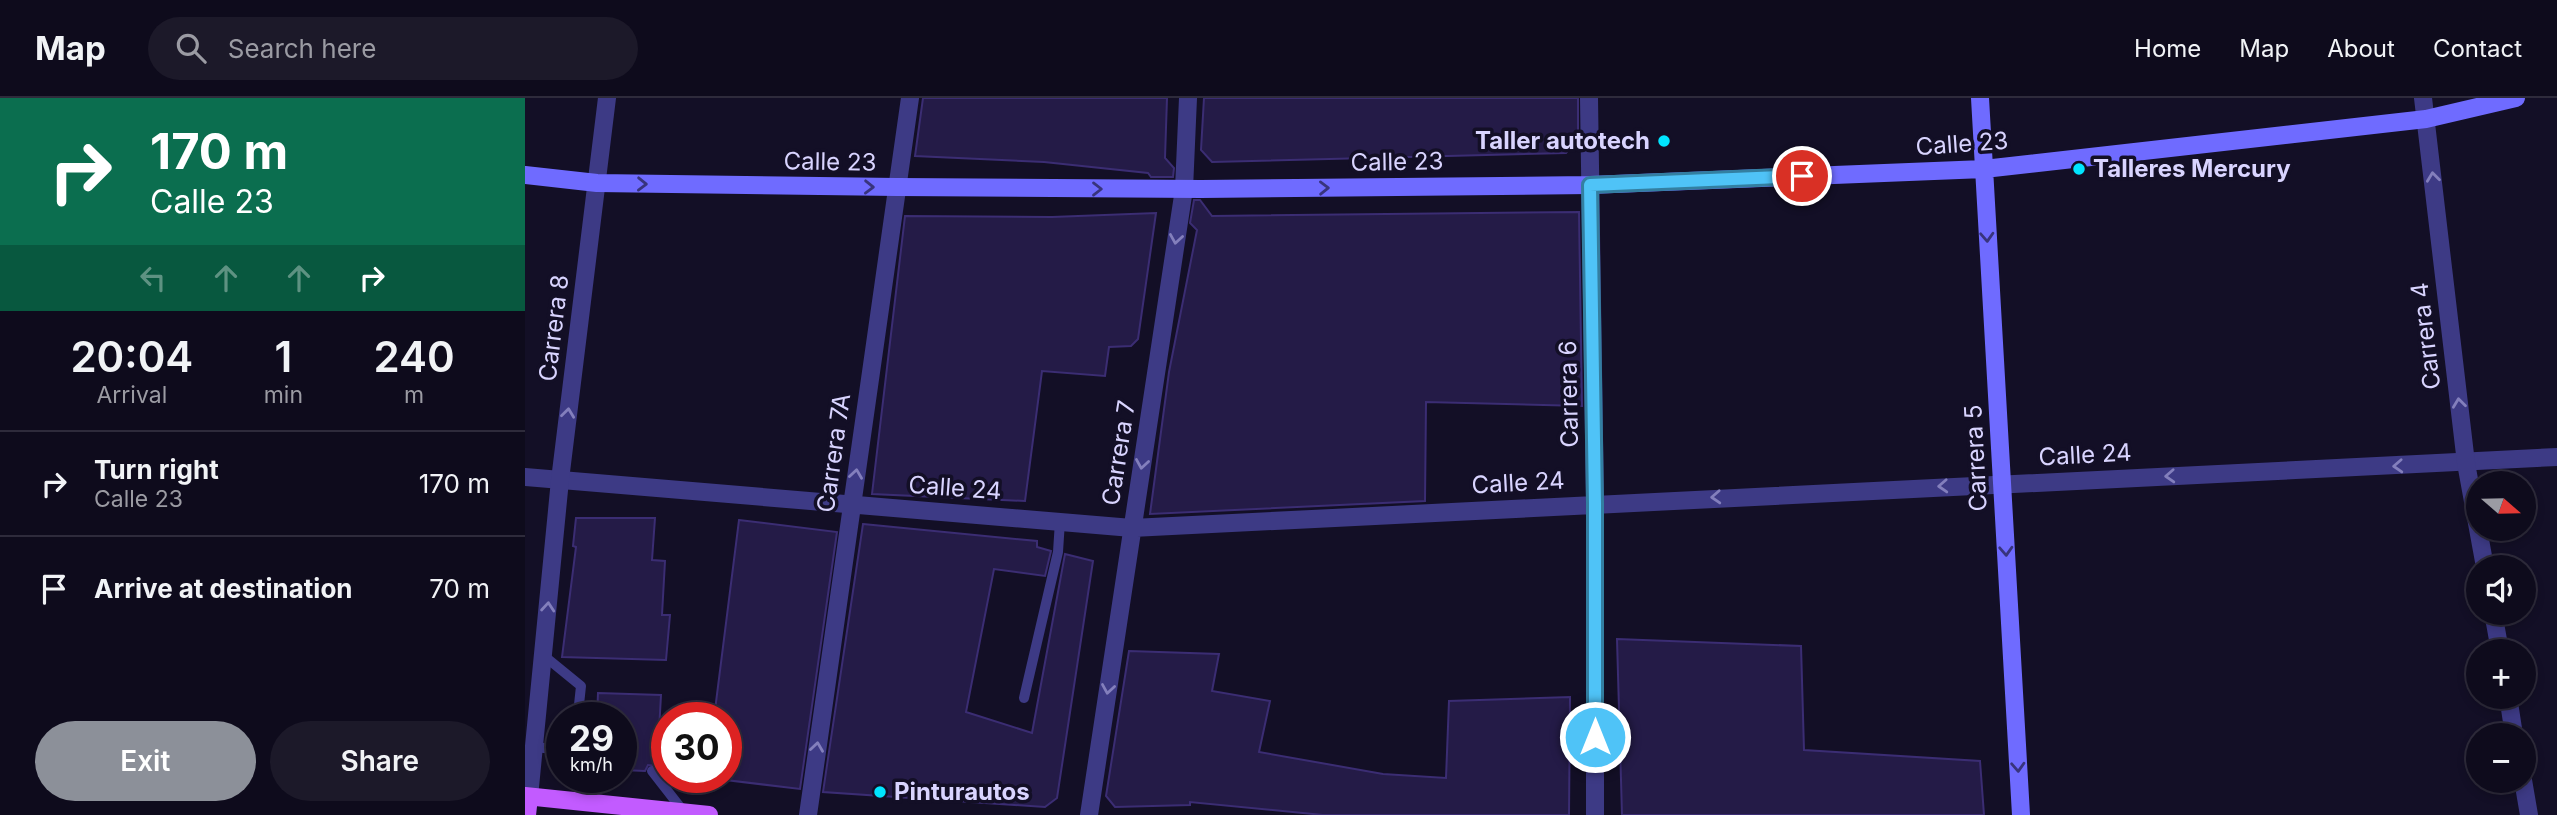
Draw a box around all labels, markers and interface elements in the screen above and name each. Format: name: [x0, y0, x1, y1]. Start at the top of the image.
search box: [148, 17, 638, 80]
text: Map: [35, 28, 106, 68]
icon: search: [172, 29, 210, 67]
text: Search here: [228, 33, 376, 64]
text: Home: [2134, 34, 2201, 63]
text: Map: [2239, 34, 2289, 63]
text: About: [2327, 34, 2395, 63]
text: Contact: [2433, 34, 2522, 63]
text: 170 m: [150, 122, 288, 181]
icon: right: [35, 126, 126, 217]
place label: Taller autotech: [1475, 126, 1650, 155]
street label: Calle 23: [1915, 126, 2009, 161]
marker: Taller autotech: [1656, 133, 1672, 149]
street label: Calle 23: [783, 146, 877, 177]
street label: Calle 23: [1350, 146, 1444, 177]
pin: [1772, 146, 1832, 206]
place label: Talleres Mercury: [2093, 154, 2291, 183]
icon: arrive: [1783, 157, 1821, 195]
marker: Talleres Mercury: [2071, 161, 2087, 177]
one-way arrow: [2425, 171, 2440, 183]
one-way arrow: [637, 176, 648, 192]
one-way arrow: [865, 179, 875, 195]
one-way arrow: [1320, 180, 1330, 196]
one-way arrow: [1092, 181, 1103, 196]
text: Calle 23: [150, 182, 274, 221]
one-way arrow: [1980, 232, 1995, 243]
one-way arrow: [1169, 233, 1184, 245]
icon: left: [134, 259, 172, 297]
icon: ahead: [207, 259, 245, 297]
icon: ahead: [280, 259, 318, 297]
icon: right: [353, 259, 391, 297]
street label: Carrera 8: [533, 273, 574, 383]
street label: Carrera 4: [2405, 281, 2446, 391]
text: 20:04: [70, 331, 193, 382]
text: 1: [274, 331, 292, 382]
text: 240: [373, 331, 455, 382]
street label: Carrera 6: [1553, 340, 1584, 448]
text: Arrival: [96, 381, 167, 409]
text: min: [264, 381, 303, 409]
text: m: [404, 381, 424, 409]
street label: Carrera 7A: [811, 392, 856, 514]
one-way arrow: [2451, 397, 2466, 409]
street label: Carrera 7: [1096, 398, 1141, 507]
street label: Carrera 5: [1958, 404, 1993, 512]
one-way arrow: [561, 407, 576, 419]
street label: Calle 24: [2038, 438, 2132, 471]
text: Turn right: [94, 454, 219, 485]
one-way arrow: [1135, 458, 1150, 470]
one-way arrow: [2392, 458, 2403, 473]
icon: right: [35, 465, 73, 503]
street label: Calle 24: [1471, 466, 1565, 499]
text: 170 m: [419, 468, 490, 499]
one-way arrow: [848, 468, 863, 480]
one-way arrow: [2165, 468, 2176, 483]
street label: Calle 24: [908, 470, 1003, 505]
north arrow: [2466, 471, 2536, 541]
map controls: [2466, 471, 2536, 793]
one-way arrow: [1937, 479, 1948, 494]
text: Calle 23: [94, 485, 183, 513]
one-way arrow: [1710, 490, 1721, 505]
one-way arrow: [1998, 546, 2013, 557]
button: sound: [2466, 555, 2536, 625]
icon: arrive: [35, 570, 73, 608]
text: Arrive at destination: [94, 573, 353, 604]
text: 70 m: [429, 573, 490, 604]
one-way arrow: [540, 601, 555, 612]
button: +: [2466, 639, 2536, 709]
one-way arrow: [1101, 683, 1116, 695]
position arrow: [1558, 700, 1632, 774]
speed limit sign: 30: [651, 702, 742, 793]
text: 29: [569, 717, 614, 759]
button: Exit: [35, 721, 256, 801]
button: Share: [270, 721, 490, 801]
button: −: [2466, 723, 2536, 793]
one-way arrow: [810, 742, 825, 753]
text: km/h: [570, 754, 613, 775]
one-way arrow: [2011, 762, 2026, 773]
place label: Pinturautos: [894, 777, 1030, 806]
marker: Pinturautos: [872, 784, 888, 800]

